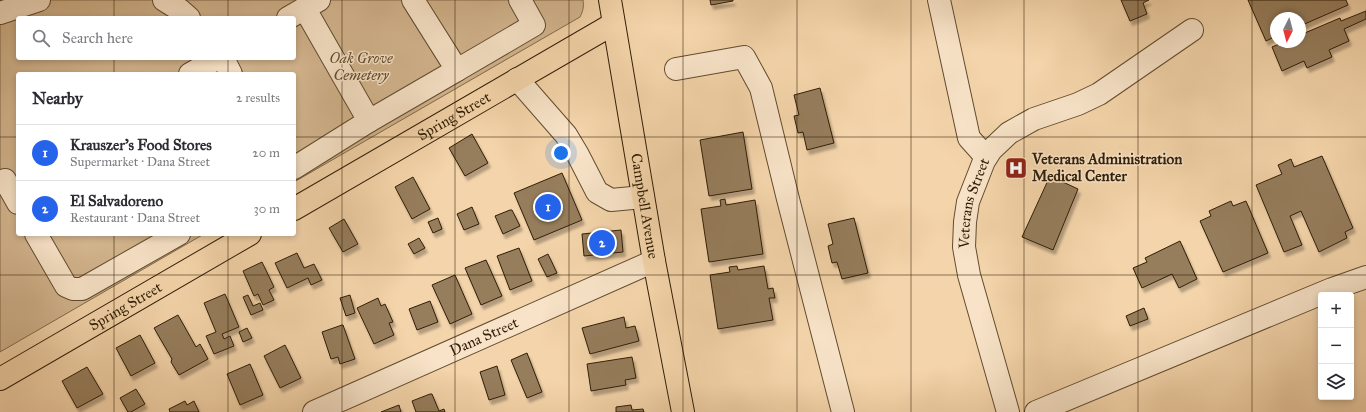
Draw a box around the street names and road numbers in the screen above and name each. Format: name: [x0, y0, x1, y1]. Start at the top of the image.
street label: Spring Street: [414, 88, 494, 144]
street label: Campbell Avenue: [627, 152, 662, 260]
street label: Veterans Street: [955, 155, 994, 250]
street label: Spring Street: [86, 278, 166, 334]
street label: Dana Street: [447, 313, 522, 360]

